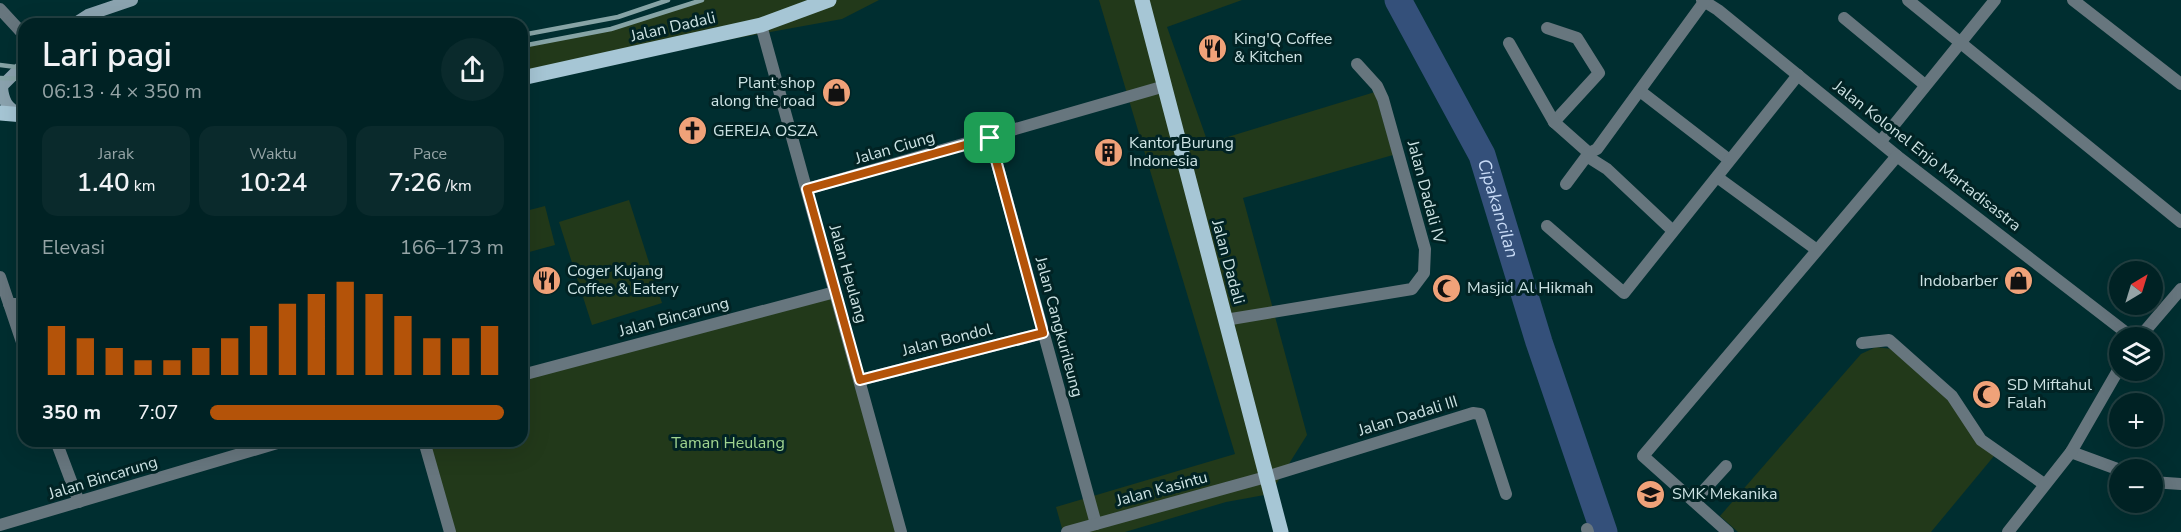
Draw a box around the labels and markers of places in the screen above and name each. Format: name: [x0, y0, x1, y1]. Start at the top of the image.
place label: King'Q Coffee & Kitchen: [1234, 28, 1332, 68]
restaurant icon: King'Q Coffee & Kitchen: [1197, 32, 1229, 64]
place label: Plant shop along the road: [711, 72, 815, 112]
shop icon: Plant shop along the road: [820, 76, 852, 108]
pin: [964, 112, 1015, 163]
church icon: GEREJA OSZA: [676, 115, 708, 147]
place label: GEREJA OSZA: [713, 120, 818, 142]
place label: Kantor Burung Indonesia: [1129, 132, 1234, 172]
building icon: Kantor Burung Indonesia: [1092, 136, 1124, 168]
place label: Coger Kujang Coffee & Eatery: [567, 260, 679, 300]
restaurant icon: Coger Kujang Coffee & Eatery: [530, 264, 562, 296]
shop icon: Indobarber: [2003, 265, 2035, 297]
place label: Indobarber: [1919, 270, 1998, 292]
mosque icon: Masjid Al Hikmah: [1430, 272, 1462, 304]
place label: Masjid Al Hikmah: [1467, 277, 1593, 299]
place label: SD Miftahul Falah: [2007, 374, 2092, 414]
mosque icon: SD Miftahul Falah: [1970, 378, 2002, 410]
school or university icon: SMK Mekanika: [1635, 478, 1667, 510]
place label: SMK Mekanika: [1672, 483, 1777, 505]

